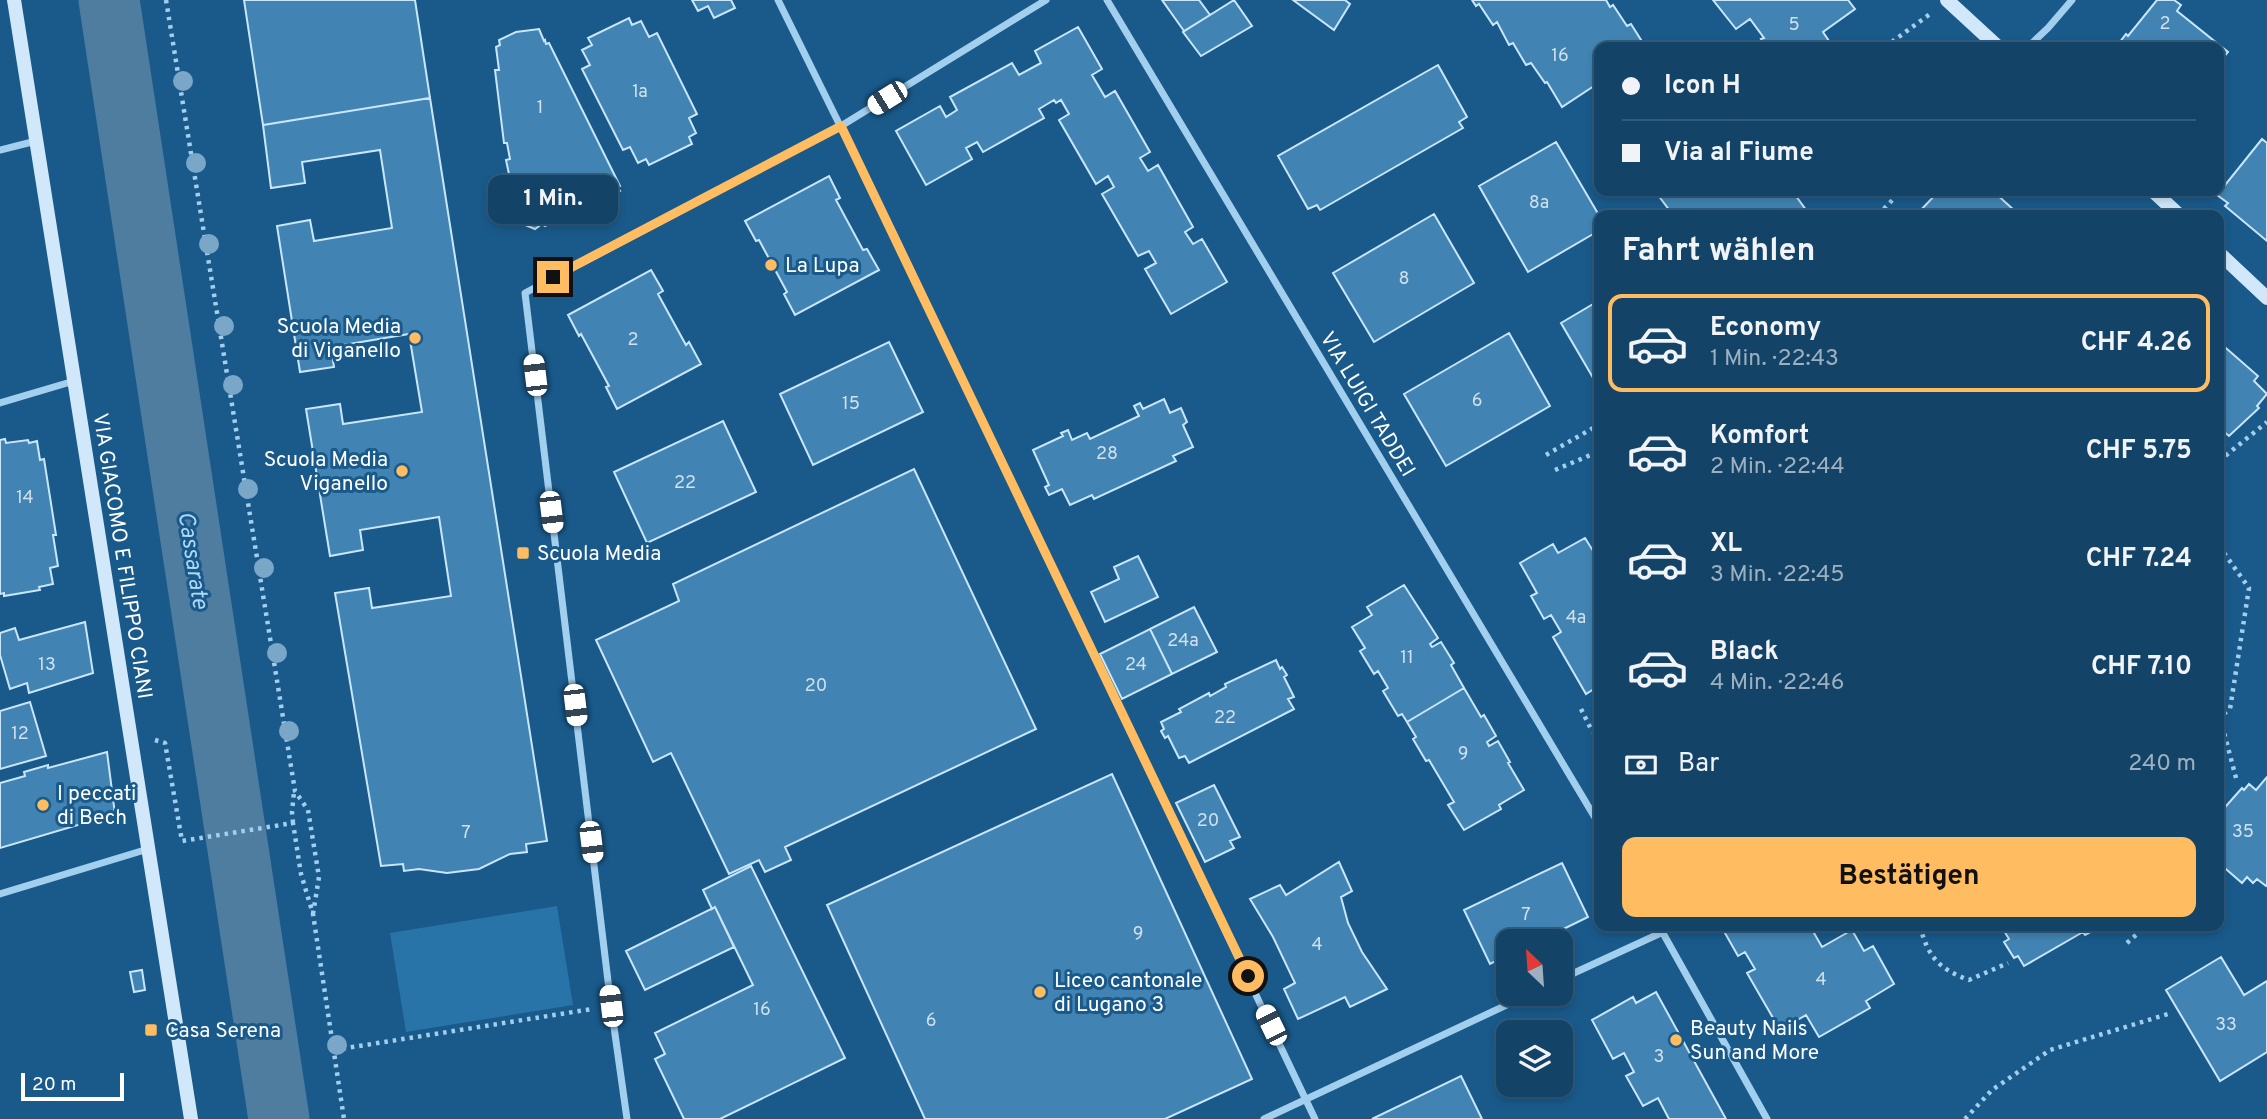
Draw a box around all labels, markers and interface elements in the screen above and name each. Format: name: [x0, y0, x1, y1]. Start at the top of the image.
house number: 2: [2159, 13, 2171, 36]
house number: 5: [1788, 14, 1800, 37]
house number: 16: [1551, 45, 1569, 68]
text: Icon H: [1664, 70, 1741, 103]
car: [864, 78, 911, 118]
house number: 1a: [632, 81, 648, 104]
house number: 1: [537, 97, 543, 120]
text: Via al Fiume: [1664, 137, 1814, 170]
callout: 1 Min.: [488, 176, 618, 224]
text: 1 Min.: [523, 185, 583, 214]
house number: 8a: [1529, 192, 1549, 215]
text: Fahrt wählen: [1622, 232, 1815, 272]
place label: La Lupa: [785, 253, 860, 280]
marker: La Lupa: [763, 257, 779, 273]
route end: [537, 261, 569, 293]
house number: 8: [1399, 268, 1410, 291]
icon: car: [1626, 312, 1689, 375]
text: Economy: [1710, 312, 1821, 345]
place label: Scuola Media di Viganello: [277, 314, 401, 365]
street label: VIA LUIGI TADDEI: [1313, 327, 1421, 482]
text: CHF 4.26: [2081, 327, 2192, 360]
house number: 2: [627, 329, 639, 352]
marker: Scuola Media di Viganello: [407, 330, 423, 346]
text: 1 Min. · 22:43: [1710, 345, 1839, 374]
car: [523, 353, 548, 397]
house number: 6: [1472, 390, 1482, 413]
house number: 15: [842, 393, 860, 416]
street label: VIA GIACOMO E FILIPPO CIANI: [86, 411, 157, 701]
icon: car: [1626, 420, 1689, 483]
text: Komfort: [1710, 420, 1809, 453]
text: CHF 5.75: [2086, 435, 2192, 468]
house number: 28: [1096, 443, 1118, 466]
place label: Scuola Media Viganello: [264, 447, 388, 498]
text: 2 Min. · 22:44: [1710, 453, 1845, 482]
marker: Scuola Media Viganello: [394, 463, 410, 479]
house number: 22: [674, 472, 696, 495]
house number: 14: [16, 487, 34, 510]
car: [539, 490, 564, 534]
water label: Cassarate: [170, 510, 214, 612]
icon: car: [1626, 528, 1689, 591]
text: XL: [1710, 528, 1742, 561]
place label: Scuola Media: [537, 541, 661, 568]
text: CHF 7.24: [2086, 543, 2192, 576]
marker: Scuola Media: [515, 545, 531, 561]
text: 3 Min. · 22:45: [1710, 561, 1845, 590]
house number: 4a: [1566, 607, 1586, 630]
house number: 24a: [1167, 630, 1199, 653]
icon: car: [1626, 636, 1689, 699]
text: Black: [1710, 636, 1779, 669]
house number: 11: [1400, 647, 1414, 670]
text: CHF 7.10: [2091, 651, 2192, 684]
house number: 13: [38, 654, 56, 677]
house number: 24: [1125, 654, 1147, 677]
text: 4 Min. · 22:46: [1710, 669, 1844, 698]
house number: 20: [805, 675, 827, 698]
car: [563, 683, 588, 727]
house number: 22: [1214, 707, 1236, 730]
house number: 12: [11, 723, 29, 746]
house number: 9: [1458, 743, 1468, 766]
icon: cash: [1622, 746, 1660, 784]
text: Bar: [1678, 748, 1719, 781]
text: 240 m: [2128, 750, 2196, 779]
place label: I peccati di Bech: [57, 781, 136, 832]
marker: I peccati di Bech: [35, 797, 51, 813]
house number: 20: [1197, 810, 1219, 833]
car: [579, 820, 604, 864]
house number: 35: [2232, 821, 2254, 844]
house number: 7: [461, 822, 471, 845]
button: Bestätigen: [1622, 837, 2196, 917]
house number: 7: [1521, 904, 1531, 927]
house number: 9: [1133, 923, 1143, 946]
north arrow: [1496, 929, 1573, 1006]
map controls: [1496, 929, 1573, 1097]
house number: 4: [1311, 934, 1323, 957]
route start: [1232, 960, 1264, 992]
place label: Liceo cantonale di Lugano 3: [1054, 968, 1202, 1019]
house number: 4: [1815, 969, 1827, 992]
car: [599, 984, 624, 1028]
marker: Liceo cantonale di Lugano 3: [1032, 984, 1048, 1000]
house number: 16: [753, 999, 771, 1022]
car: [1253, 1002, 1290, 1048]
house number: 6: [926, 1010, 936, 1033]
house number: 33: [2215, 1014, 2237, 1037]
place label: Beauty Nails Sun and More: [1690, 1016, 1819, 1067]
place label: Casa Serena: [165, 1018, 281, 1045]
button: layers: [1496, 1020, 1573, 1097]
marker: Casa Serena: [143, 1022, 159, 1038]
marker: Beauty Nails Sun and More: [1668, 1032, 1684, 1048]
house number: 3: [1654, 1046, 1664, 1069]
scale bar: [21, 1070, 124, 1102]
text: 20 m: [32, 1073, 76, 1097]

